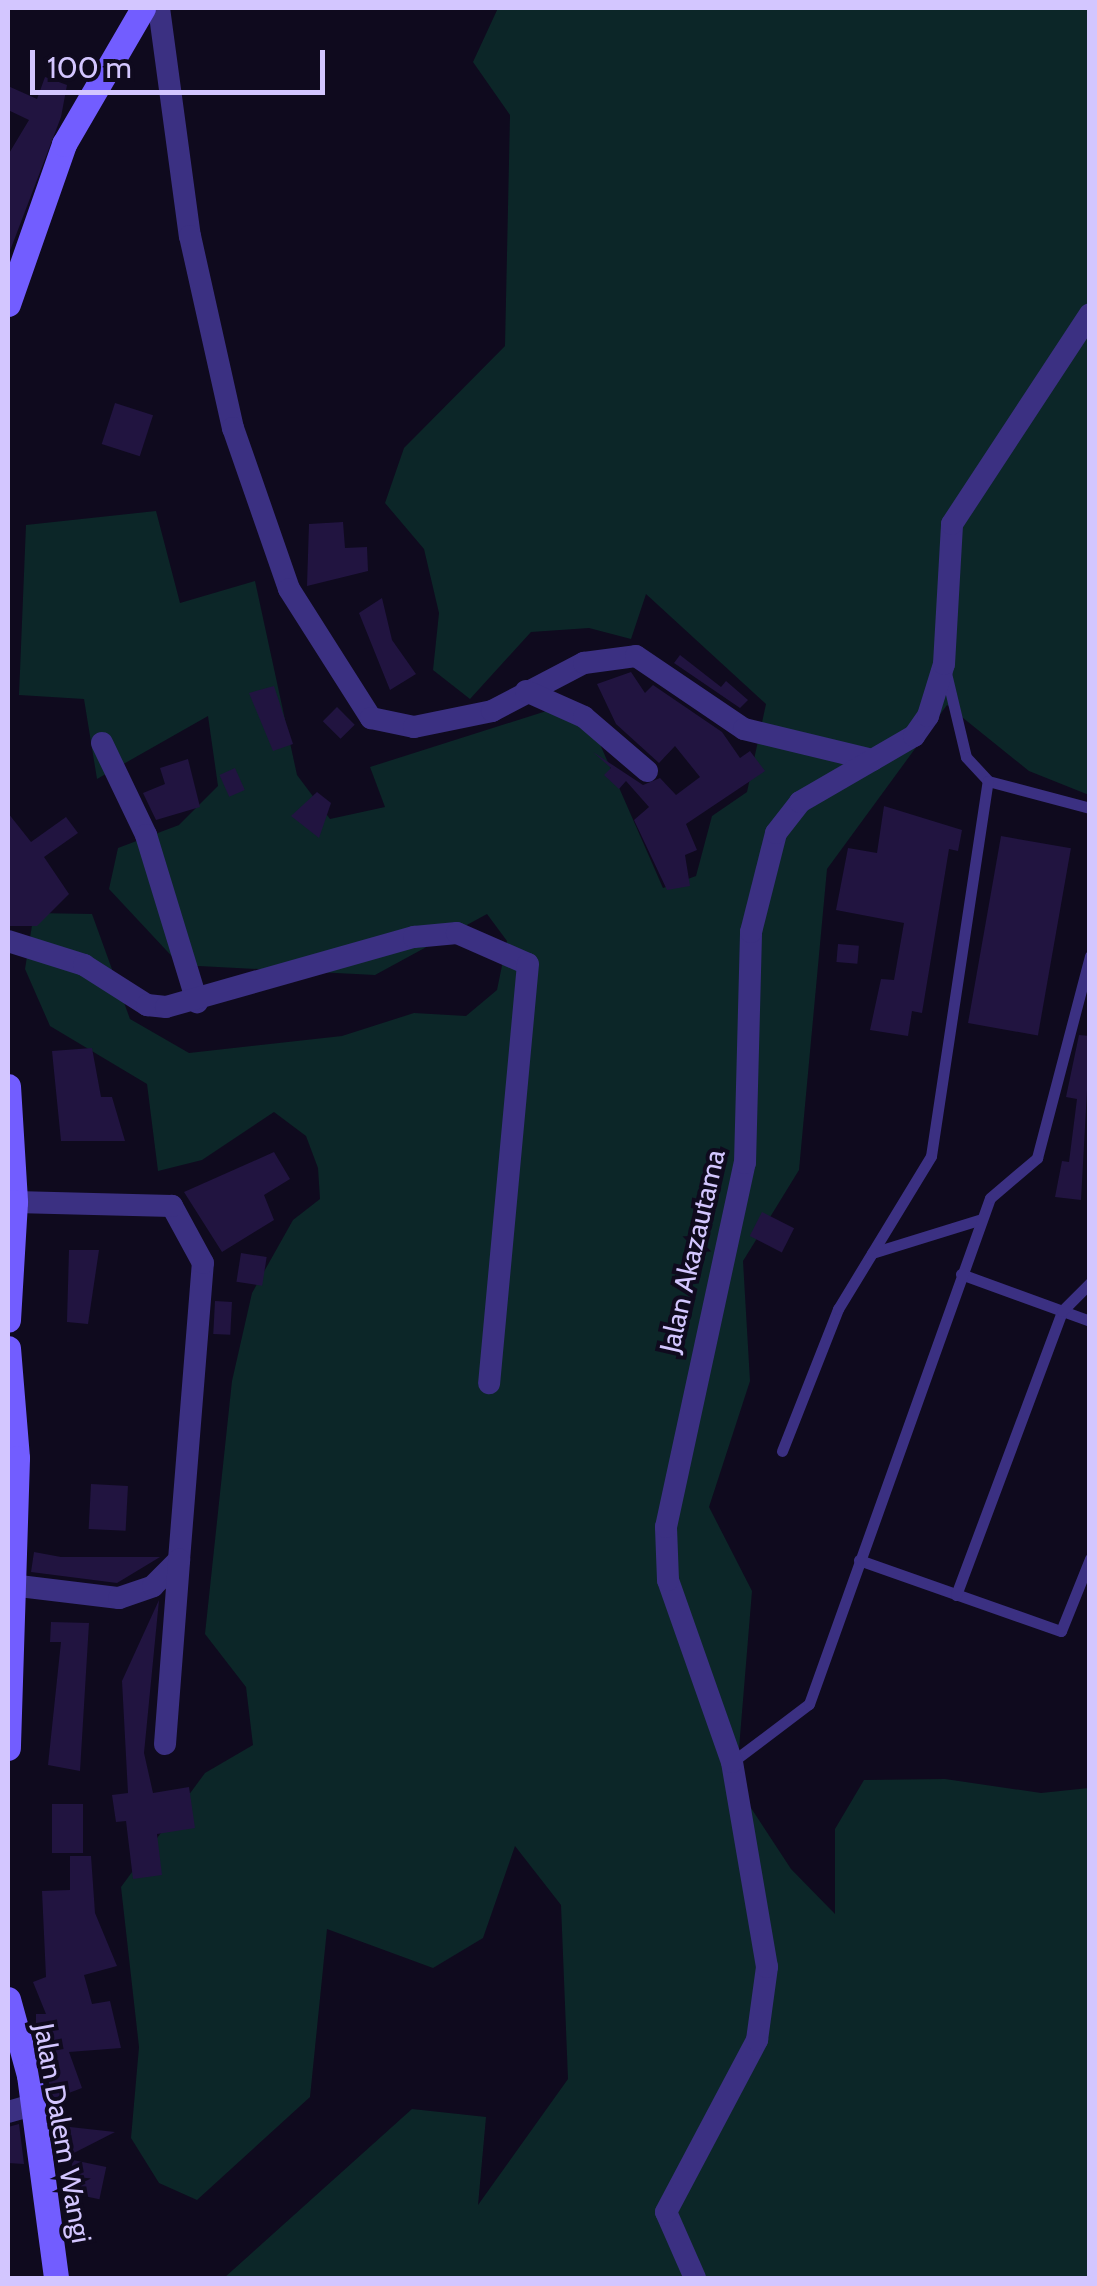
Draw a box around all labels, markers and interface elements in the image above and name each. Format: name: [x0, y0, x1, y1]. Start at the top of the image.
scale bar: [35, 30, 330, 92]
text: 100 m: [47, 49, 132, 86]
street label: Jalan Akazautama: [652, 1146, 732, 1356]
street label: Jalan Dalem Wangi: [27, 2021, 99, 2245]

